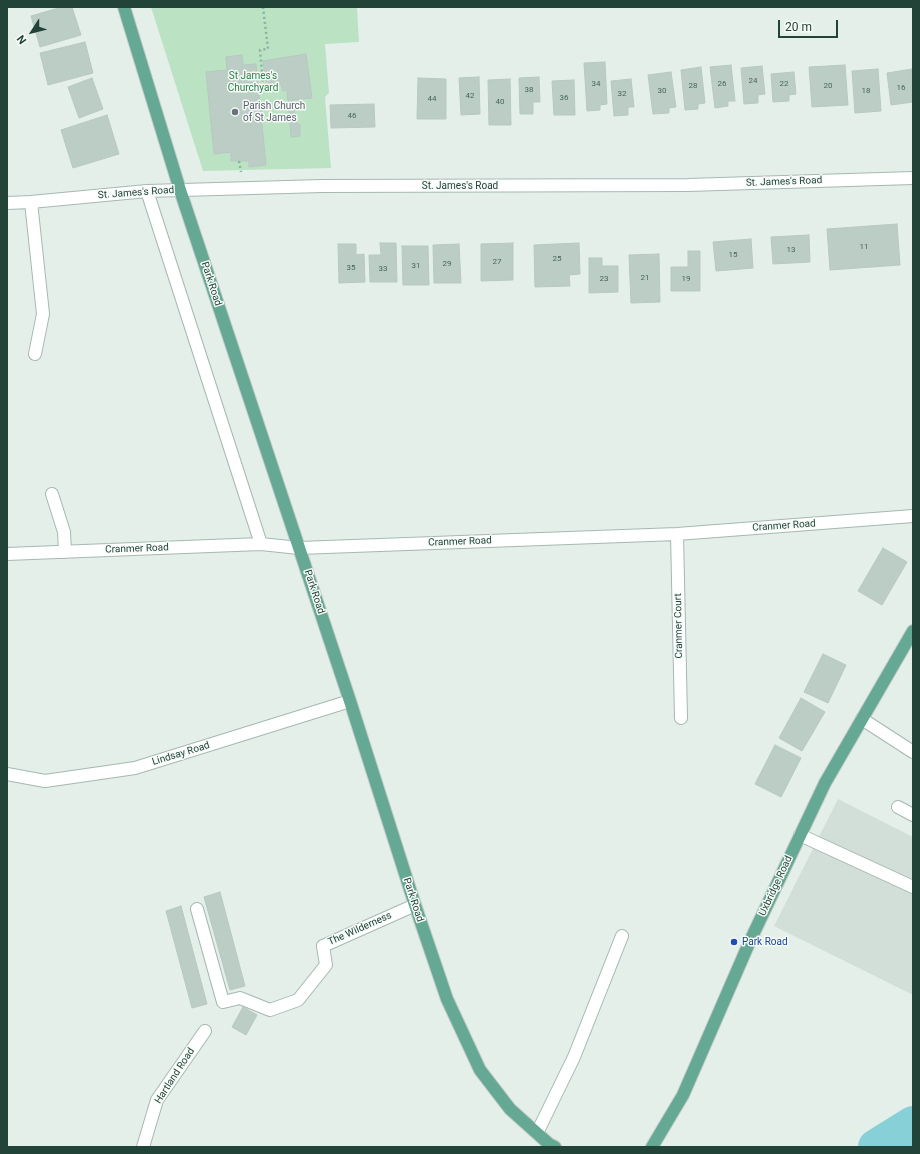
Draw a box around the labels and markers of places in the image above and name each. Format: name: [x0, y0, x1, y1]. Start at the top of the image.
place label: Parish Church of St James: [243, 100, 305, 124]
marker: Parish Church of St James: [230, 107, 240, 117]
place label: Park Road: [742, 936, 788, 948]
marker: Park Road: [729, 937, 739, 947]

